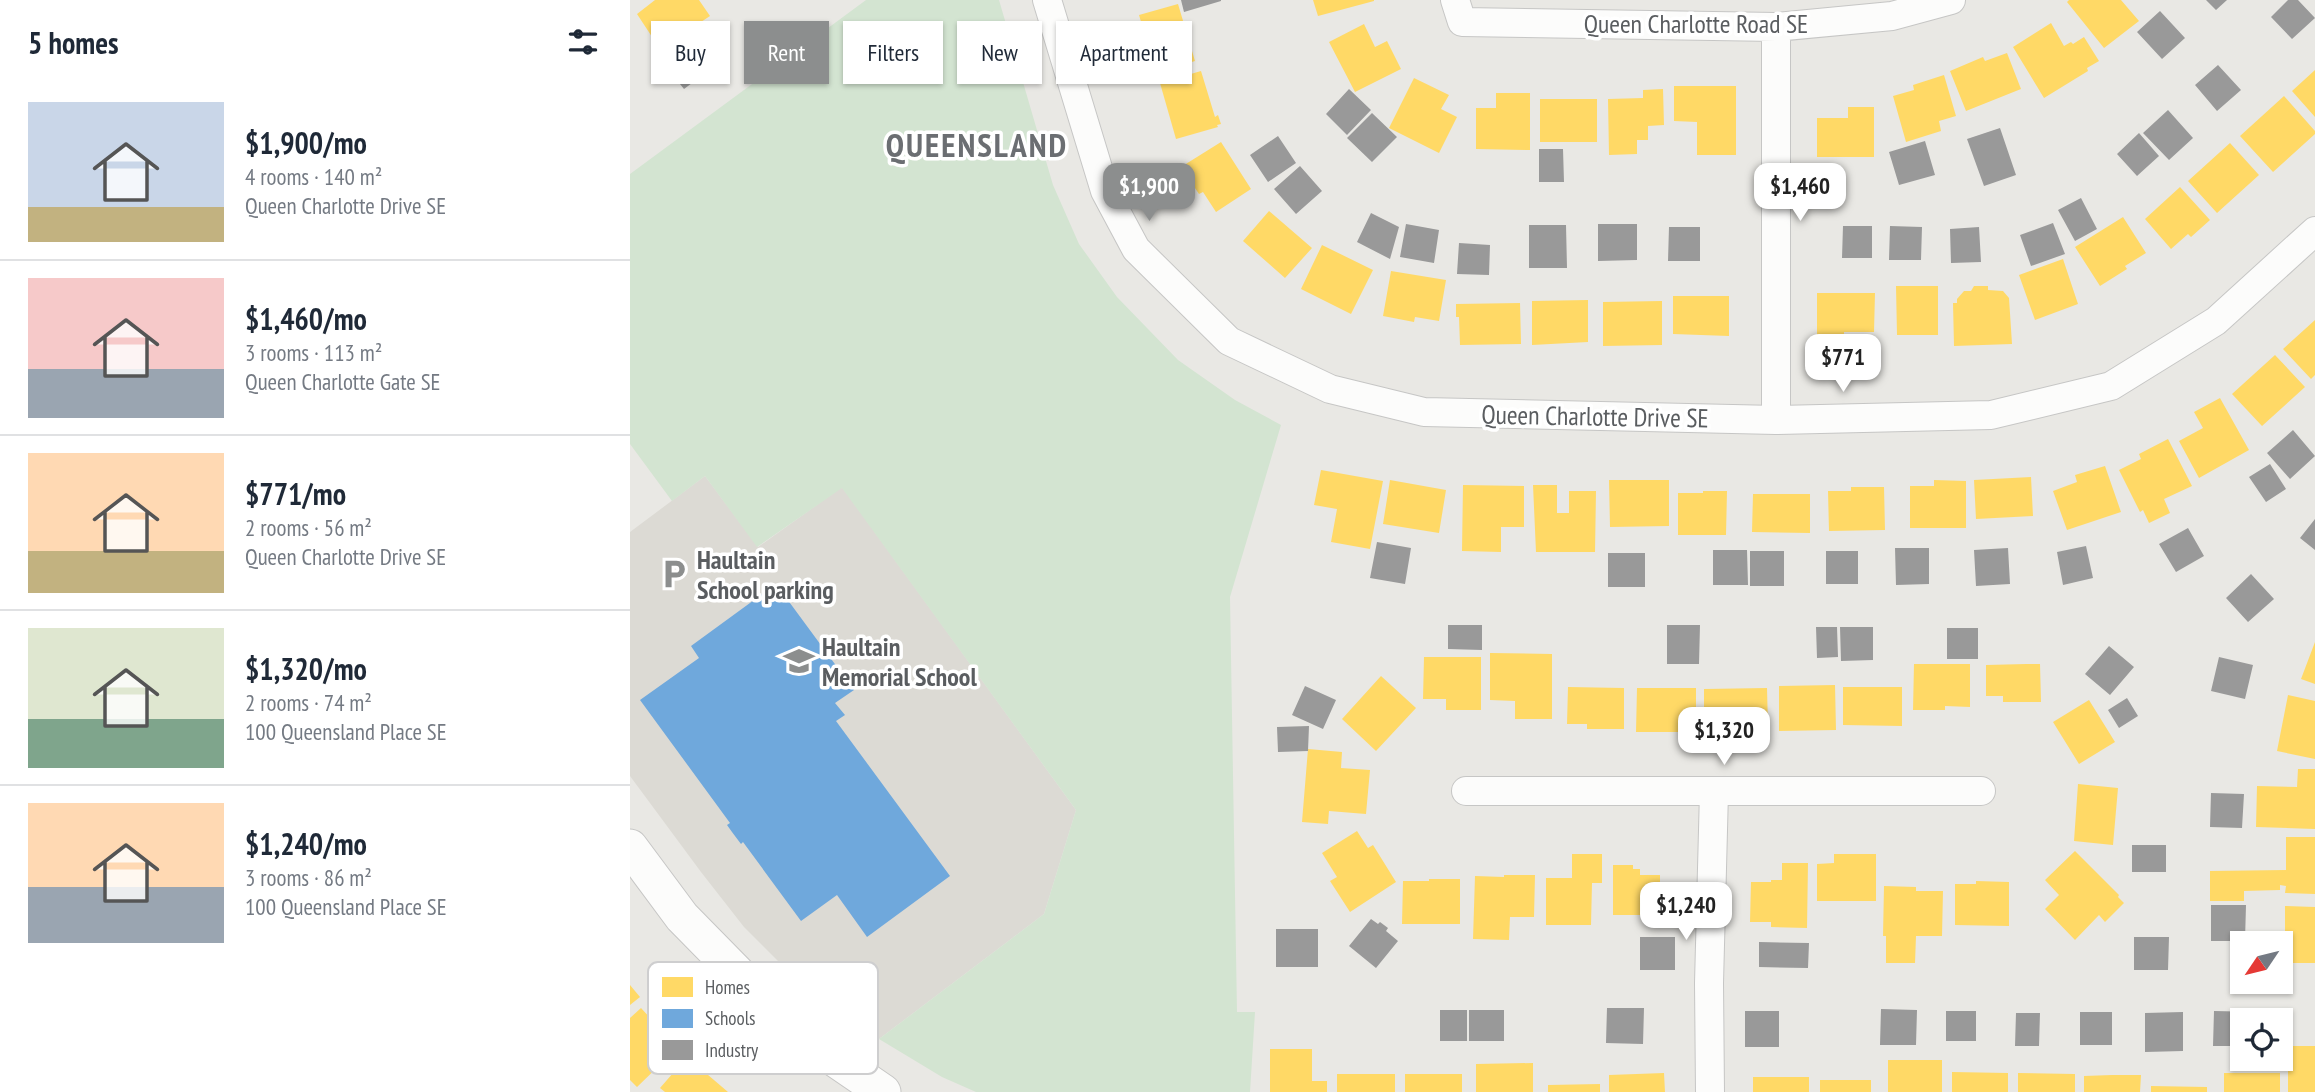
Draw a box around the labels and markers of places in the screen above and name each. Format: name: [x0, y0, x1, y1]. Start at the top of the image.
pin: $1,900: [1092, 164, 1206, 223]
pin: $1,460: [1743, 164, 1857, 223]
pin: $771: [1802, 334, 1884, 394]
place label: Haultain School parking: [697, 543, 834, 606]
parking icon: Haultain School parking: [657, 557, 691, 591]
place label: Haultain Memorial School: [822, 630, 977, 693]
school or university icon: Haultain Memorial School: [782, 644, 816, 678]
pin: $1,320: [1667, 708, 1781, 767]
pin: $1,240: [1629, 883, 1743, 942]

